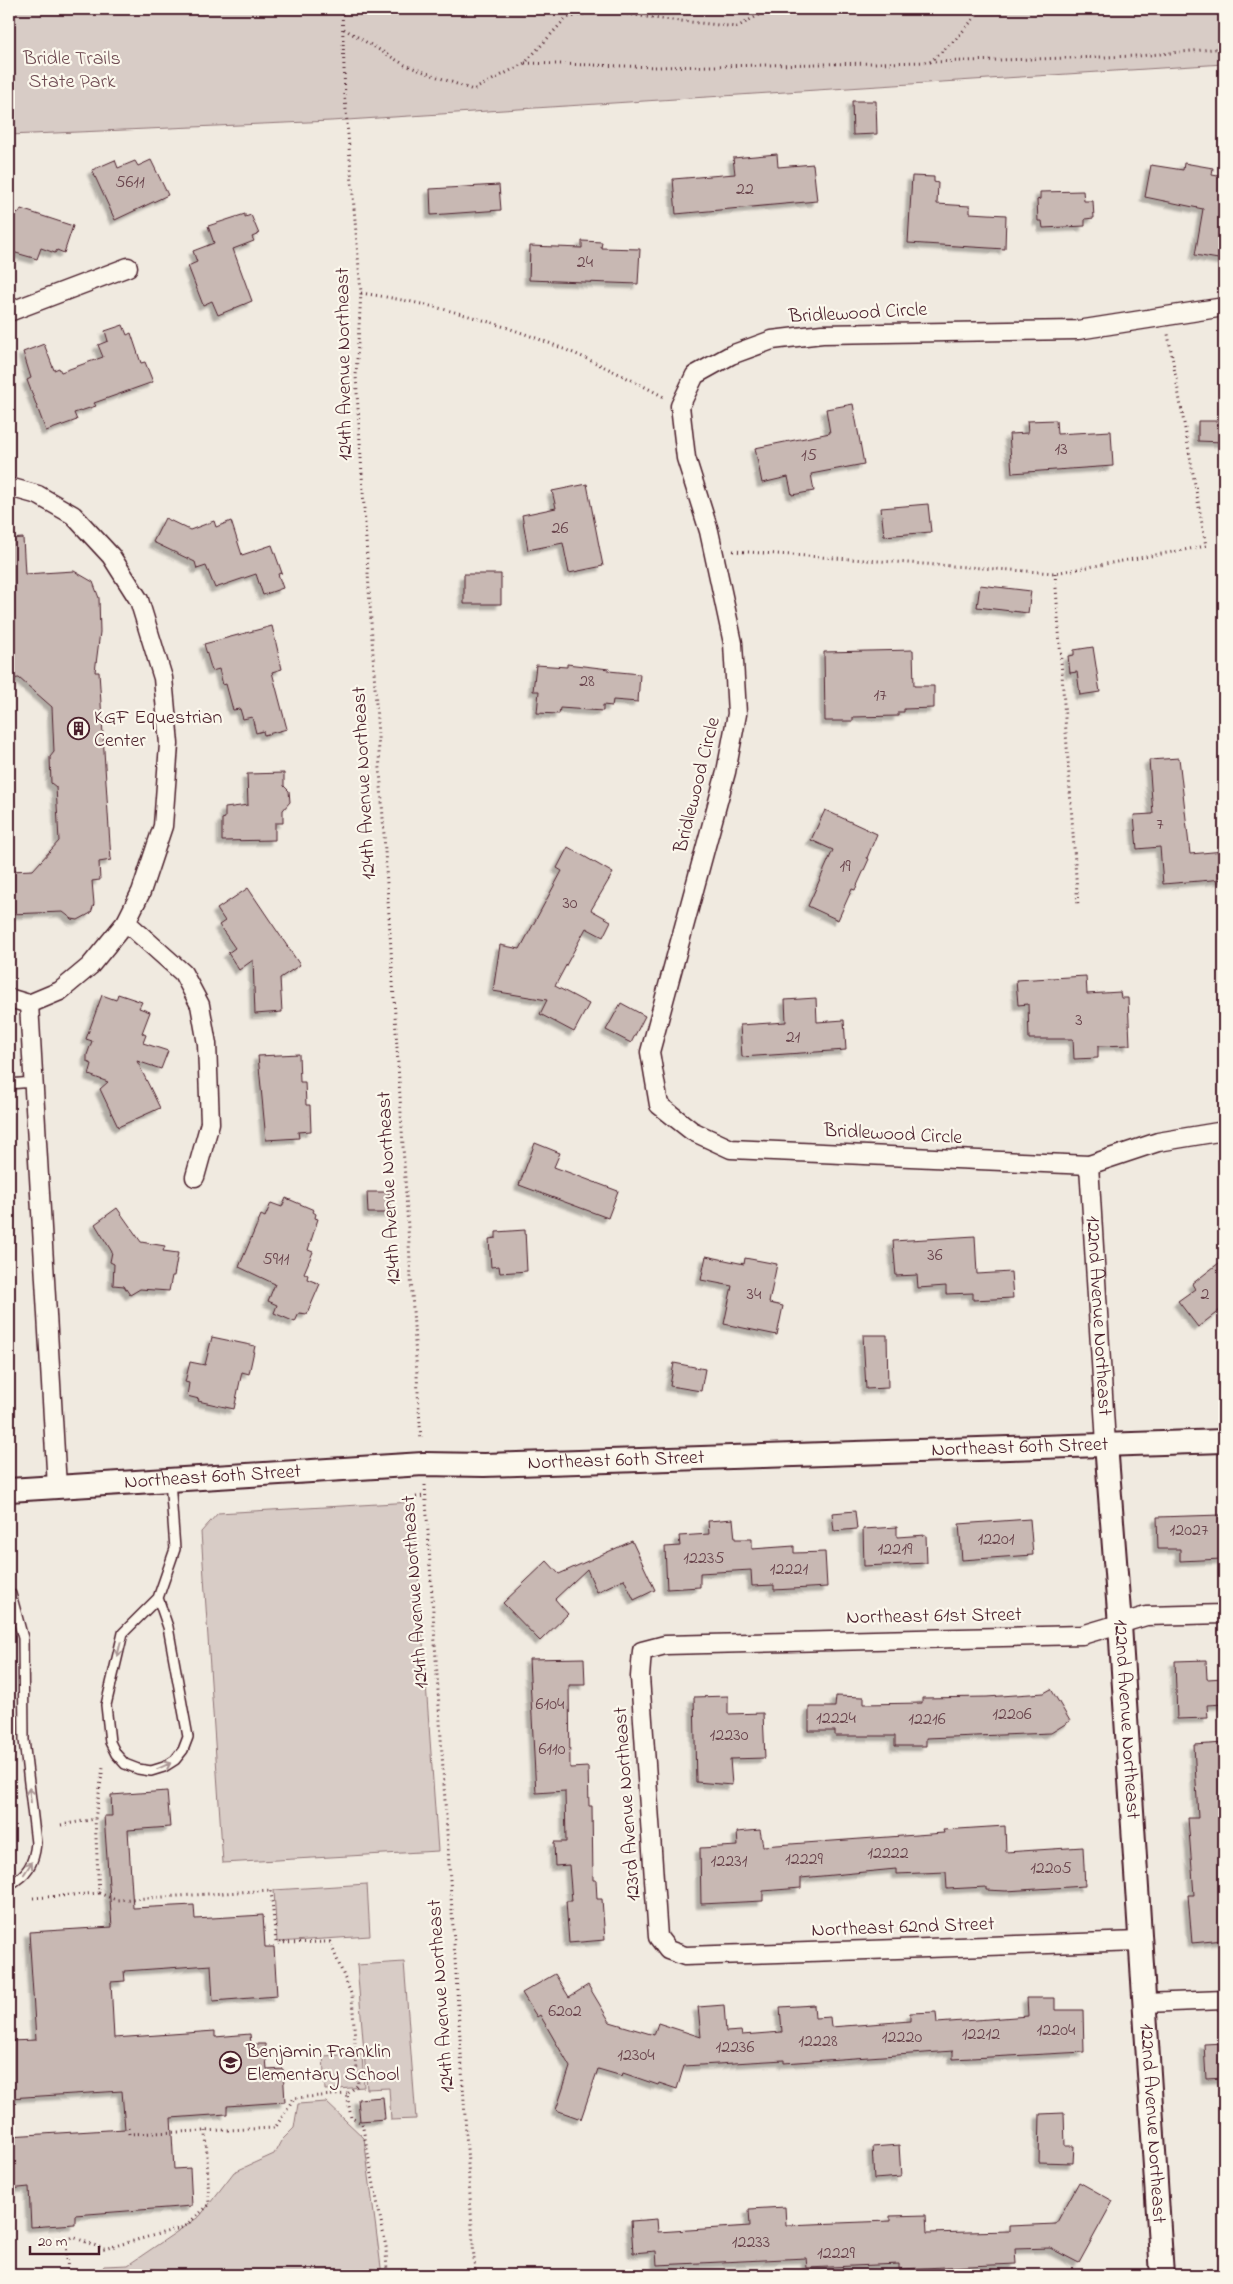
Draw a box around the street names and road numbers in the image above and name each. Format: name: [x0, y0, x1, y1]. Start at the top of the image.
street label: 124th Avenue Northeast: [329, 267, 361, 461]
street label: Bridlewood Circle: [787, 296, 928, 332]
street label: 124th Avenue Northeast: [345, 685, 385, 880]
street label: Bridlewood Circle: [667, 714, 729, 857]
street label: 124th Avenue Northeast: [370, 1090, 410, 1285]
street label: Bridlewood Circle: [822, 1117, 963, 1153]
street label: 122nd Avenue Northeast: [1078, 1215, 1119, 1417]
street label: Northeast 60th Street: [931, 1430, 1109, 1465]
street label: Northeast 60th Street: [527, 1443, 705, 1478]
street label: Northeast 60th Street: [123, 1457, 302, 1497]
street label: 124th Avenue Northeast: [395, 1494, 437, 1690]
street label: Northeast 61st Street: [846, 1601, 1022, 1633]
street label: 122nd Avenue Northeast: [1105, 1618, 1147, 1820]
street label: 123rd Avenue Northeast: [607, 1706, 649, 1902]
street label: 124th Avenue Northeast: [421, 1898, 463, 2094]
street label: Northeast 62nd Street: [811, 1910, 995, 1946]
street label: 122nd Avenue Northeast: [1131, 2023, 1173, 2225]

